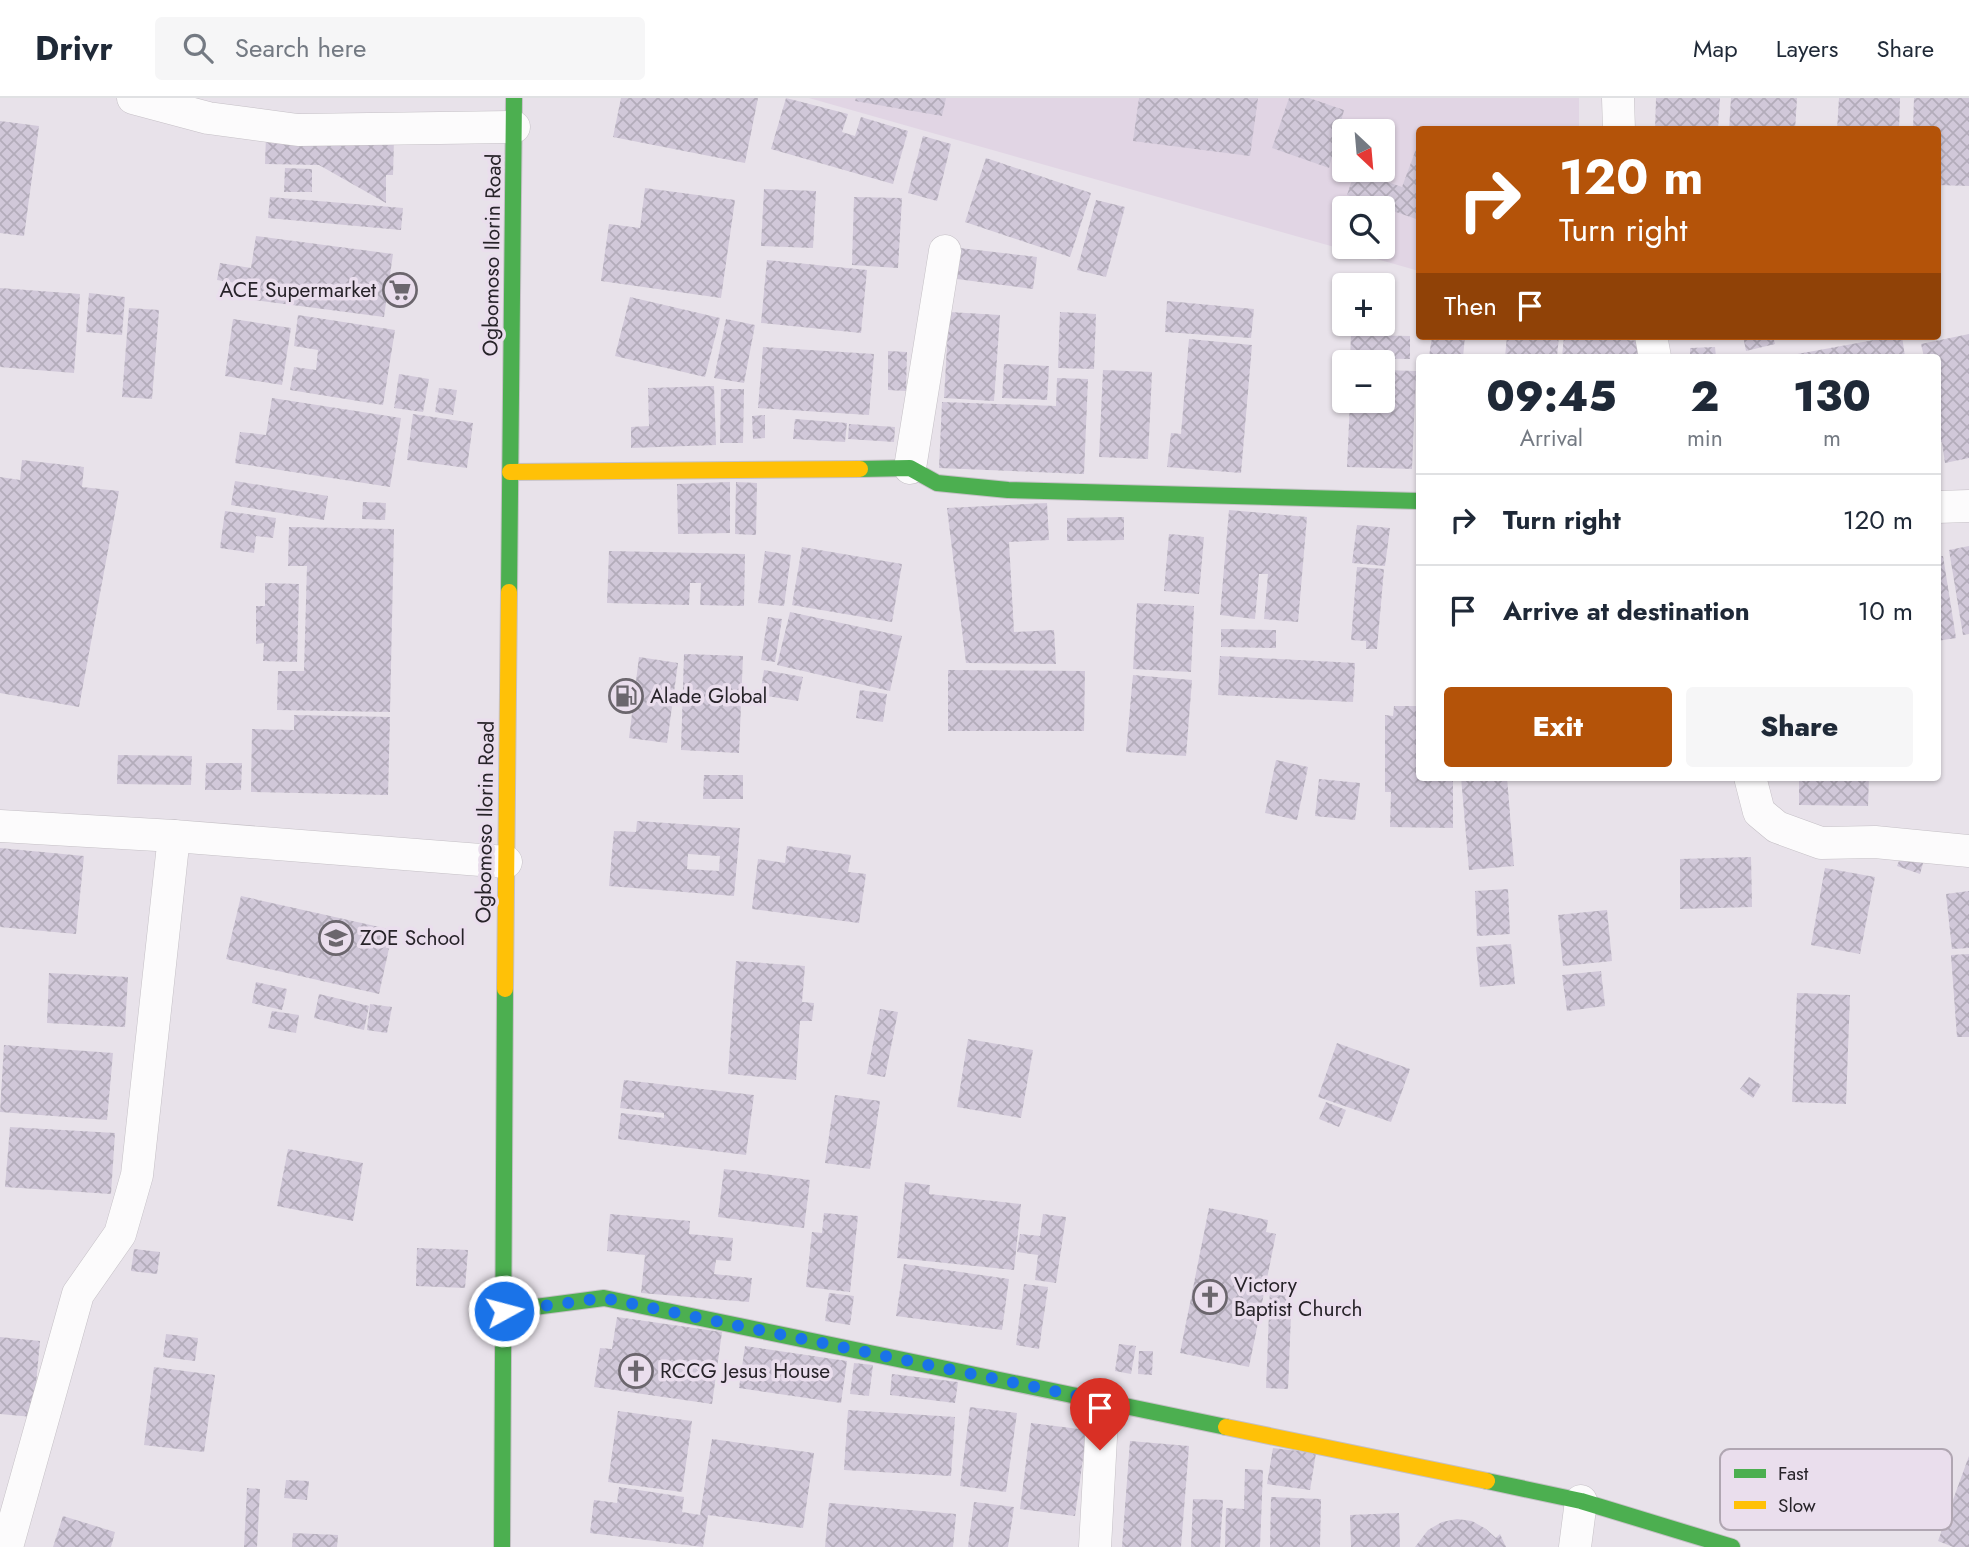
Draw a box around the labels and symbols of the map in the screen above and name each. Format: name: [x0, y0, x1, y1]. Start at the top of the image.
north arrow: [1332, 119, 1395, 182]
street label: Ogbomoso Ilorin Road: [475, 153, 509, 357]
supermarket icon: ACE Supermarket: [381, 271, 419, 309]
place label: ACE Supermarket: [220, 275, 376, 305]
fuel station icon: Alade Global: [607, 677, 645, 715]
place label: Alade Global: [650, 681, 767, 711]
street label: Ogbomoso Ilorin Road: [468, 720, 502, 924]
school or university icon: ZOE School: [317, 919, 355, 957]
place label: ZOE School: [360, 923, 465, 953]
place label: Victory Baptist Church: [1234, 1270, 1362, 1324]
position arrow: [467, 1274, 541, 1348]
church icon: Victory Baptist Church: [1191, 1278, 1229, 1316]
church icon: RCCG Jesus House: [617, 1352, 655, 1390]
place label: RCCG Jesus House: [660, 1356, 830, 1386]
pin: [1070, 1378, 1130, 1450]
legend: [1720, 1449, 1952, 1530]
text: Fast: [1778, 1460, 1809, 1487]
text: Slow: [1778, 1492, 1816, 1519]

